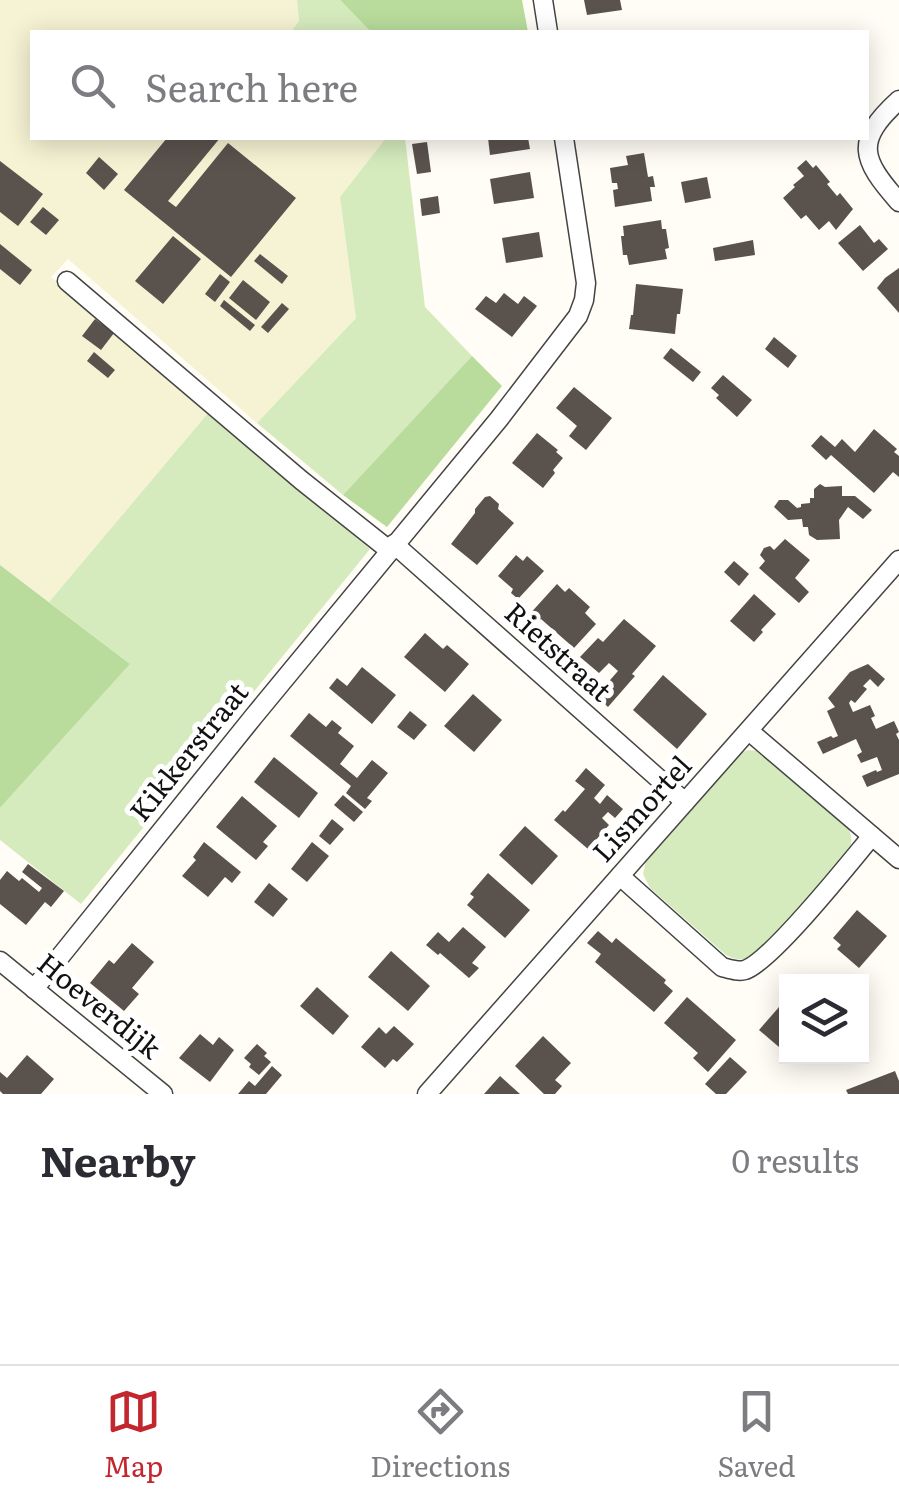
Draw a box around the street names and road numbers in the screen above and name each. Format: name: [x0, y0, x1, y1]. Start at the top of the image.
street label: Rietstraat: [496, 591, 623, 711]
street label: Kikkerstraat: [118, 671, 257, 830]
street label: Lismortel: [581, 745, 700, 870]
street label: Hoeverdijk: [29, 941, 172, 1068]

